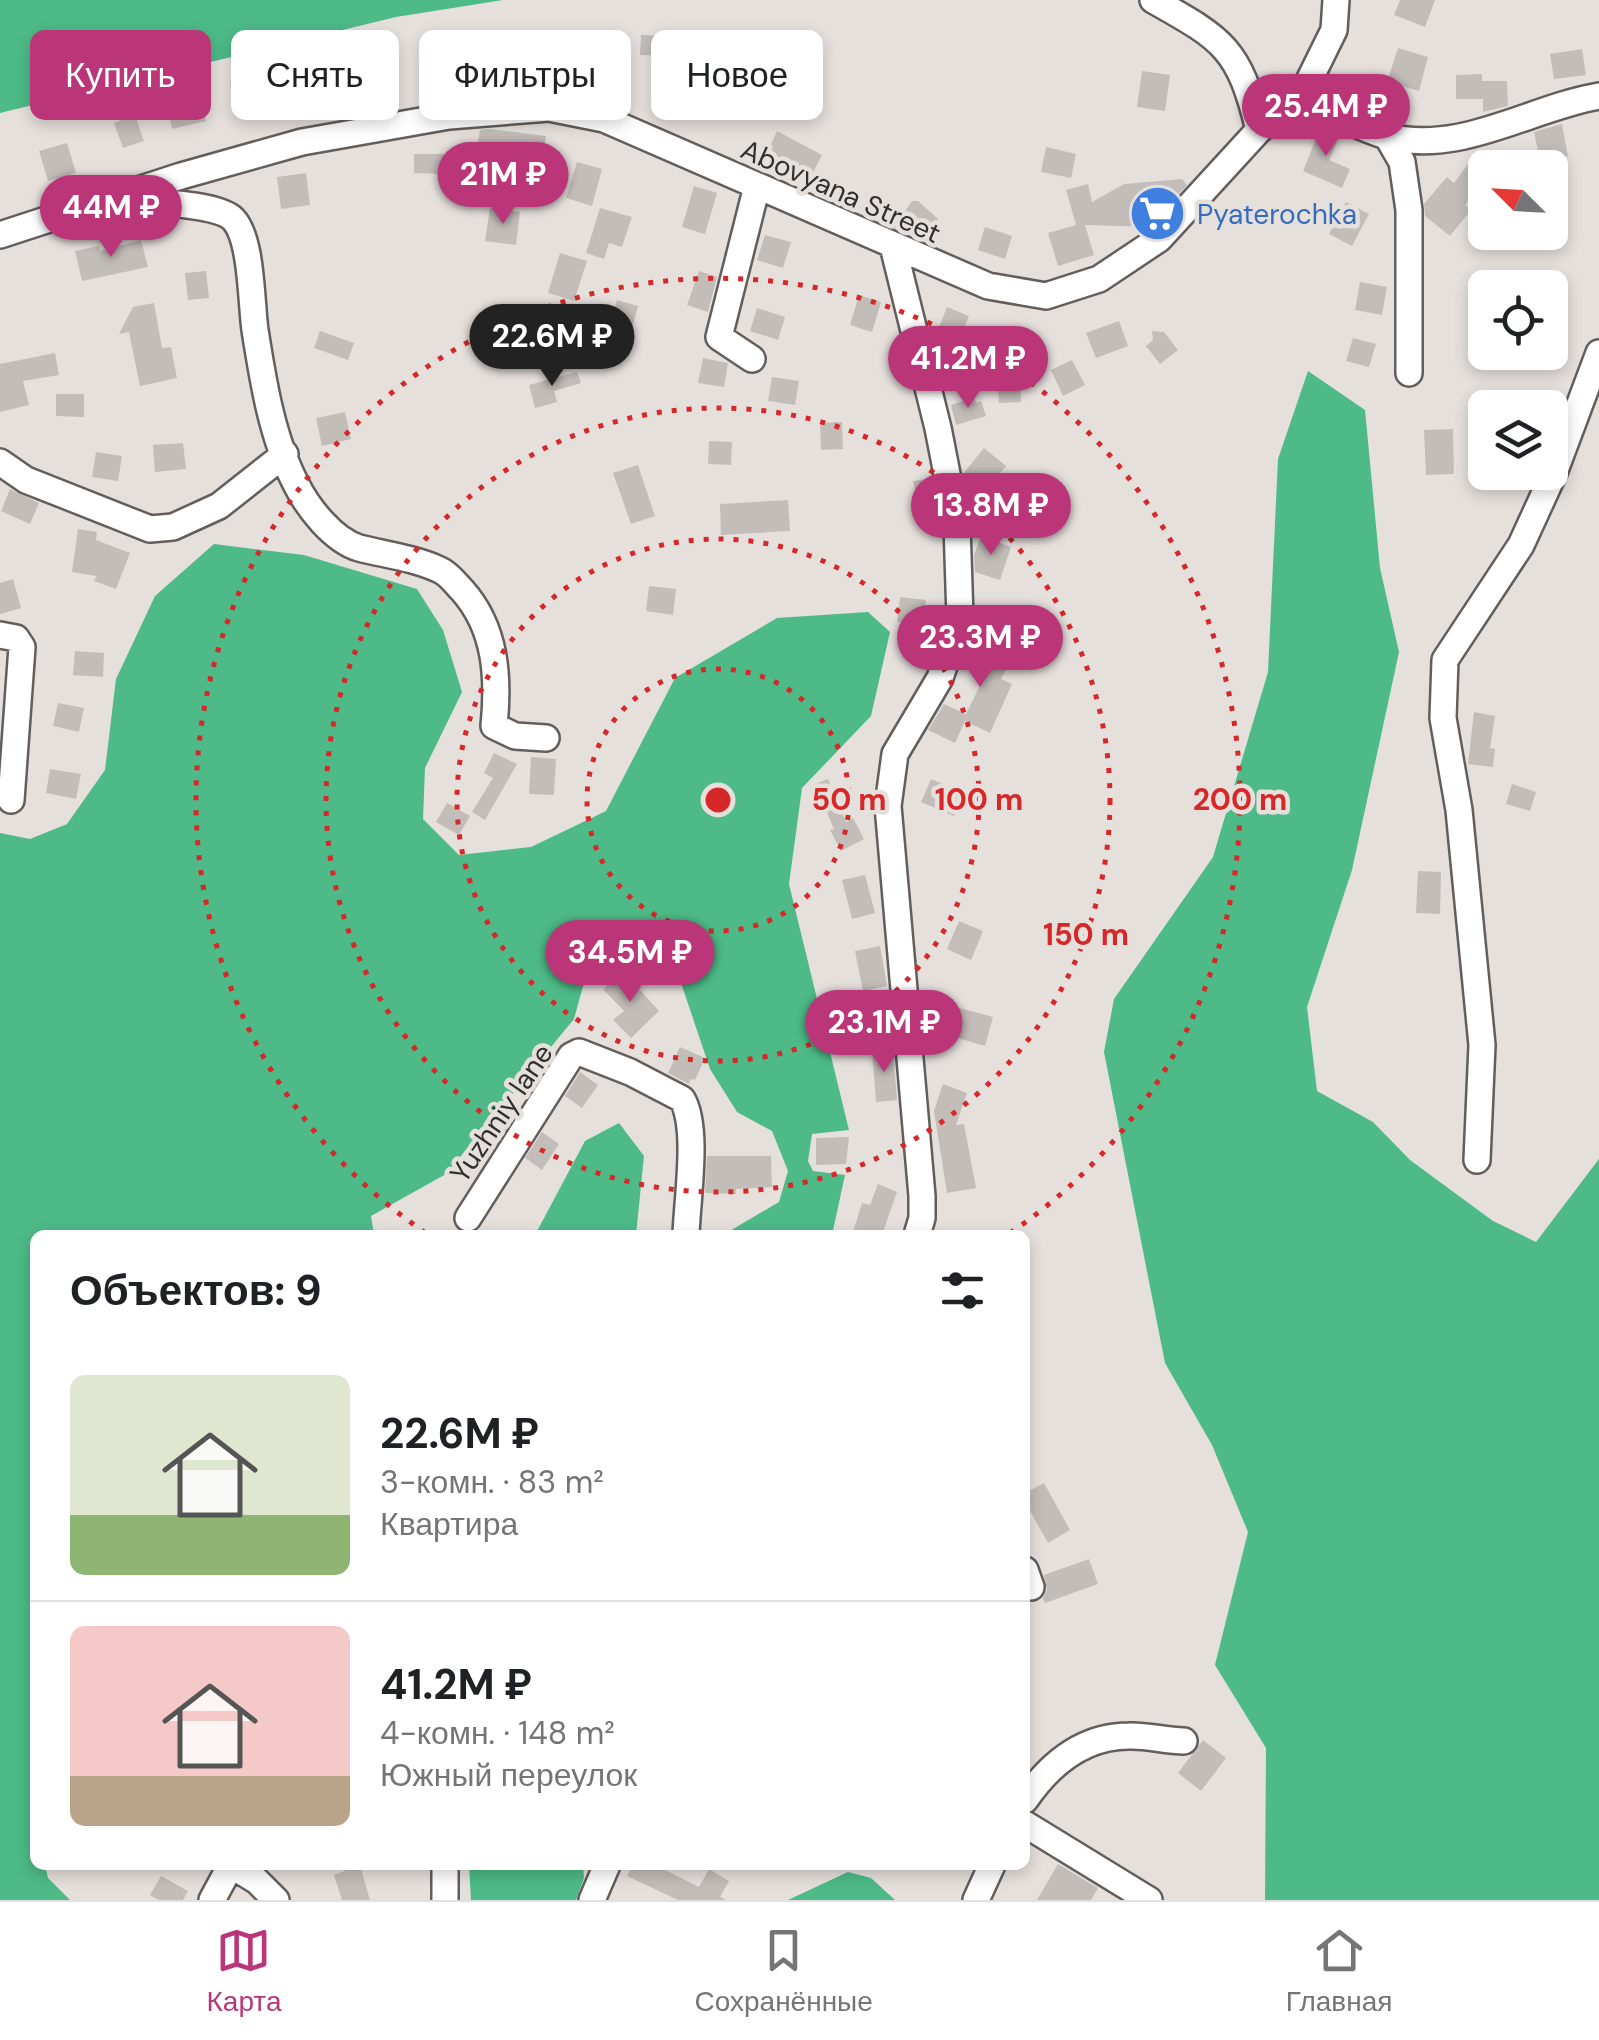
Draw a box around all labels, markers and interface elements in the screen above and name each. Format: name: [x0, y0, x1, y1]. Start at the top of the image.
chip: Купить: [30, 30, 211, 120]
chip: Снять: [231, 30, 399, 120]
chip: Фильтры: [419, 30, 631, 120]
chip: Новое: [651, 30, 823, 120]
pin: 25.4M ₽: [1234, 74, 1418, 159]
text: 25.4M ₽: [1264, 85, 1388, 127]
street label: Abovyana Street: [735, 131, 946, 252]
pin: 21M ₽: [433, 142, 573, 227]
north arrow: [1468, 150, 1568, 250]
map controls: [1468, 150, 1568, 490]
text: 21M ₽: [460, 153, 546, 195]
pin: 44M ₽: [41, 175, 181, 260]
supermarket icon: Pyaterochka: [1128, 184, 1188, 244]
text: 44M ₽: [62, 186, 160, 228]
place label: Pyaterochka: [1197, 196, 1357, 233]
button: locate: [1468, 270, 1568, 370]
pin: 22.6M ₽: [460, 304, 644, 389]
text: 22.6M ₽: [491, 315, 613, 357]
pin: 41.2M ₽: [876, 326, 1060, 411]
text: 41.2M ₽: [910, 337, 1026, 379]
button: layers: [1468, 390, 1568, 490]
pin: 13.8M ₽: [899, 473, 1083, 558]
text: 13.8M ₽: [933, 484, 1049, 526]
pin: 23.3M ₽: [888, 605, 1072, 690]
text: 23.3M ₽: [919, 616, 1041, 658]
text: 50 m: [811, 780, 887, 819]
text: 100 m: [935, 780, 1023, 819]
text: 200 m: [1193, 780, 1287, 819]
centre of rings: [700, 782, 736, 818]
text: 150 m: [1043, 915, 1129, 954]
pin: 34.5M ₽: [538, 920, 722, 1005]
text: 34.5M ₽: [568, 931, 692, 973]
pin: 23.1M ₽: [792, 990, 976, 1075]
text: 23.1M ₽: [827, 1001, 941, 1043]
street label: Yuzhniy lane: [441, 1037, 561, 1190]
text: Объектов: 9: [70, 1263, 322, 1318]
icon: filters: [935, 1263, 990, 1318]
text: 22.6M ₽: [380, 1406, 539, 1461]
icon: home: [150, 1415, 270, 1535]
text: 3-комн. · 83 m²: [380, 1461, 604, 1503]
text: Квартира: [380, 1503, 518, 1545]
text: 41.2M ₽: [380, 1657, 532, 1712]
icon: home: [150, 1666, 270, 1786]
text: 4-комн. · 148 m²: [380, 1712, 615, 1754]
text: Южный переулок: [380, 1754, 637, 1796]
tab: Карта: [207, 1923, 281, 2020]
tab: Сохранённые: [695, 1923, 873, 2020]
tab: Главная: [1286, 1923, 1392, 2020]

